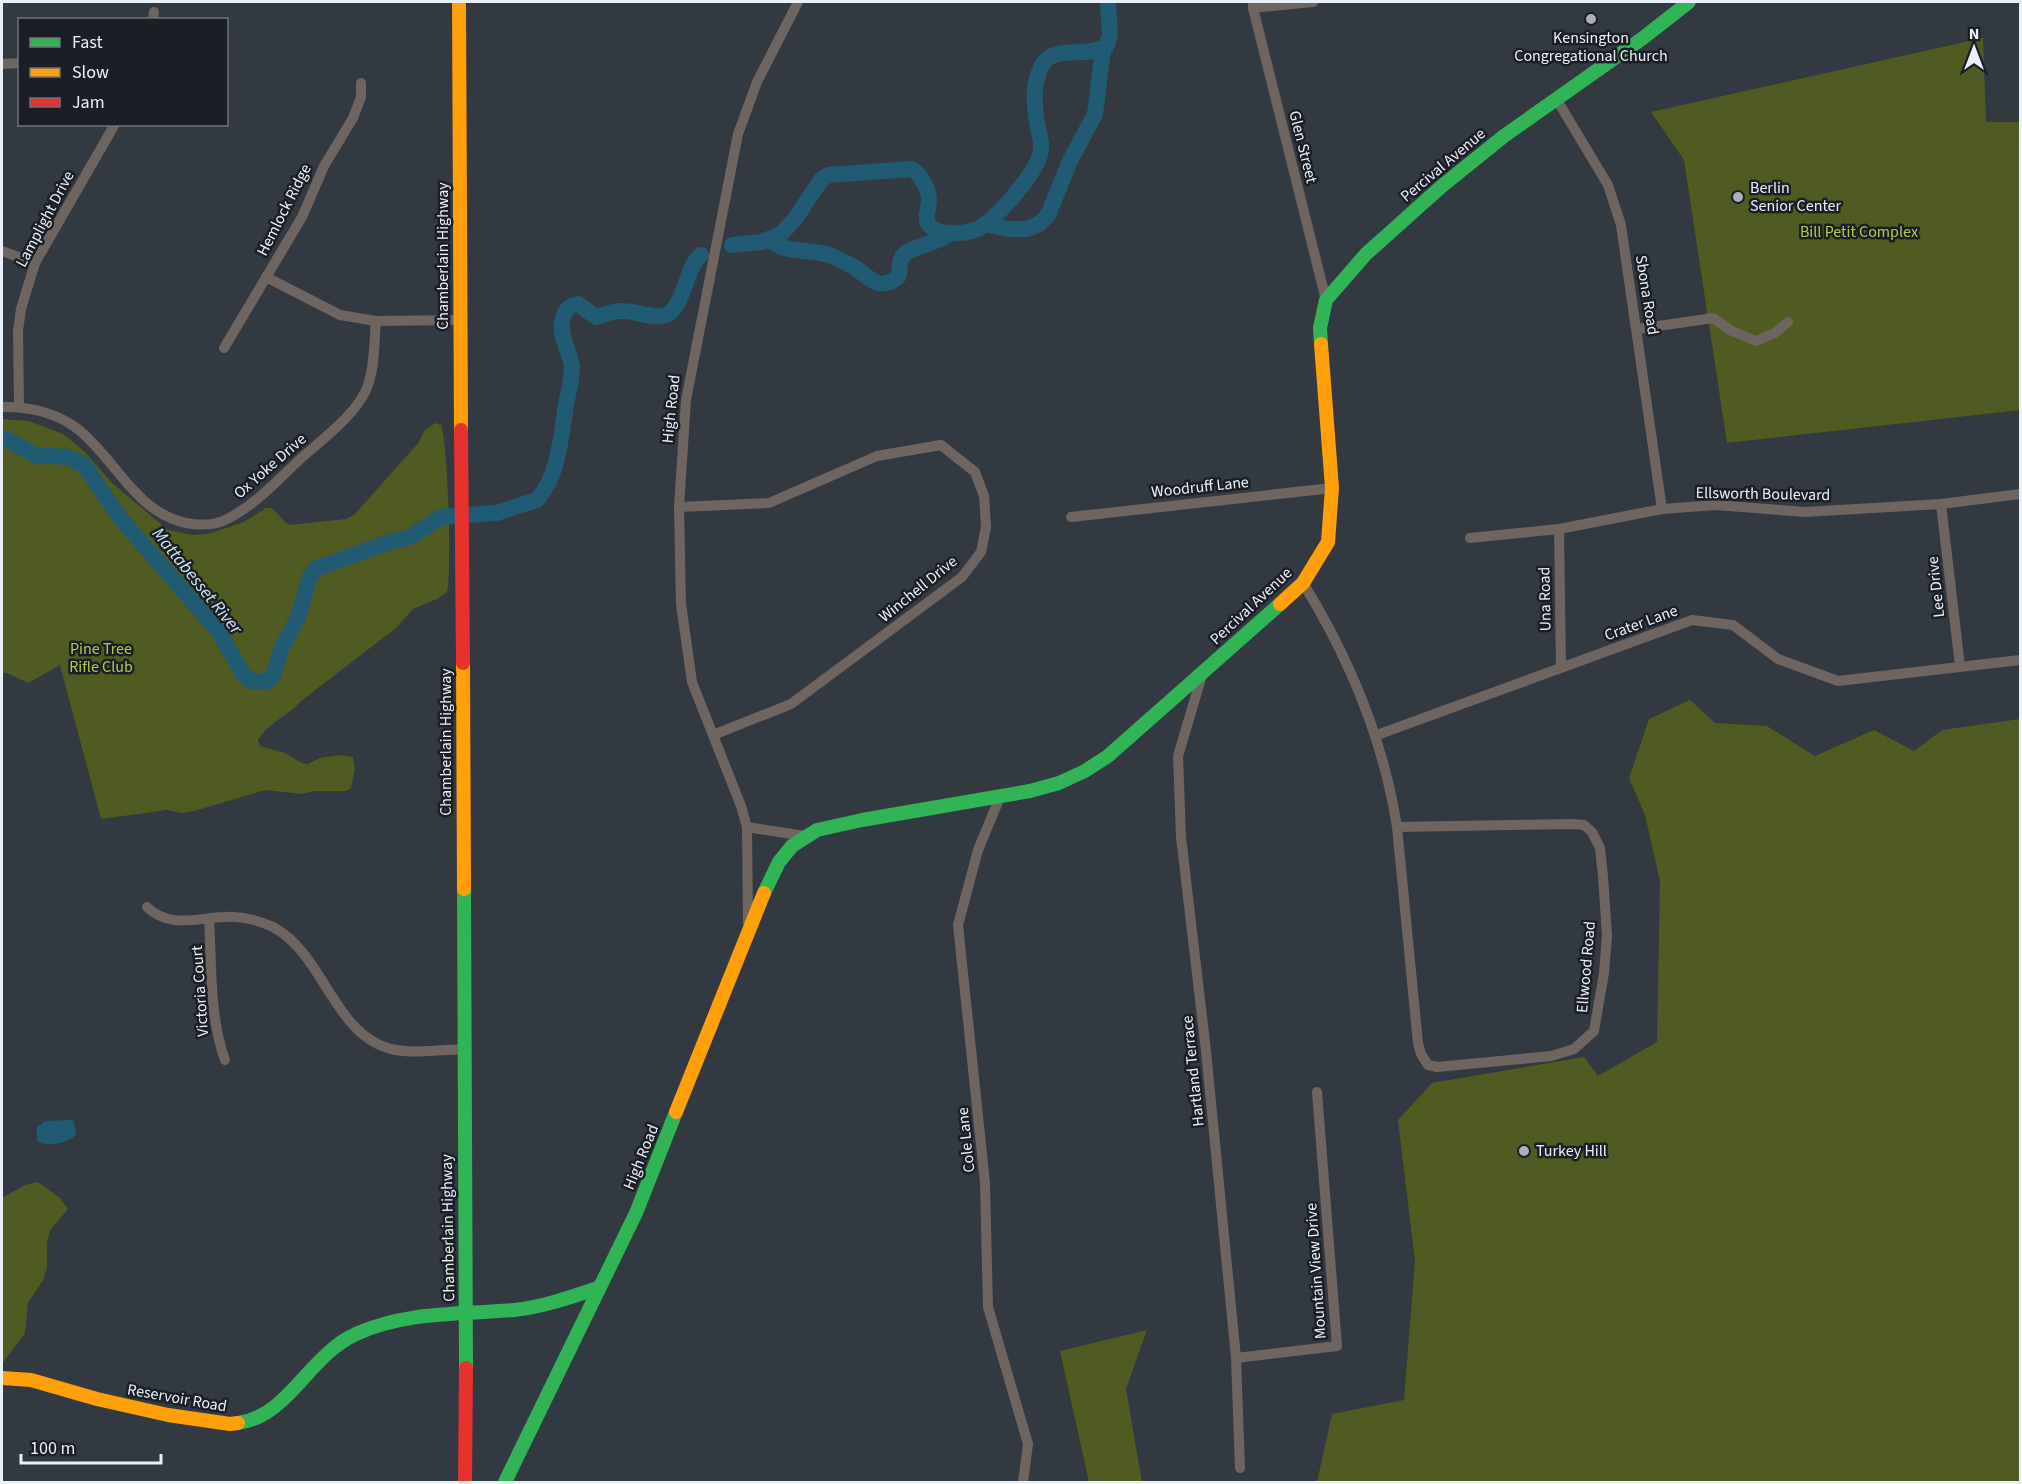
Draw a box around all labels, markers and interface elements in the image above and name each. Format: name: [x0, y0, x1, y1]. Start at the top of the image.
marker: Kensington Congregational Church: [1584, 12, 1598, 26]
legend: [18, 18, 228, 126]
north arrow: [1944, 18, 2004, 78]
text: N: [1969, 23, 1979, 45]
place label: Kensington Congregational Church: [1514, 27, 1668, 67]
text: Fast: [72, 30, 103, 55]
text: Slow: [72, 60, 109, 85]
text: Jam: [72, 90, 105, 115]
street label: Glen Street: [1283, 108, 1323, 186]
street label: Percival Avenue: [1396, 123, 1490, 207]
street label: Hemlock Ridge: [251, 160, 317, 260]
street label: Lamplight Drive: [10, 167, 80, 271]
place label: Berlin Senior Center: [1750, 177, 1842, 217]
street label: Chamberlain Highway: [432, 182, 454, 330]
marker: Berlin Senior Center: [1731, 190, 1745, 204]
park label: Bill Petit Complex: [1800, 221, 1918, 243]
street label: Sbona Road: [1630, 254, 1664, 336]
street label: High Road: [656, 374, 686, 444]
street label: Ox Yoke Drive: [229, 428, 311, 504]
street label: Woodruff Lane: [1150, 471, 1250, 503]
street label: Ellsworth Boulevard: [1695, 482, 1831, 506]
water label: Mattabesset River: [146, 522, 248, 640]
street label: Winchell Drive: [874, 550, 962, 628]
street label: Lee Drive: [1922, 555, 1950, 619]
street label: Percival Avenue: [1205, 562, 1297, 650]
street label: Una Road: [1533, 566, 1557, 632]
street label: Crater Lane: [1601, 600, 1681, 646]
park label: Pine Tree Rifle Club: [69, 638, 133, 678]
street label: Chamberlain Highway: [435, 668, 457, 816]
street label: Ellwood Road: [1571, 920, 1601, 1014]
street label: Victoria Court: [186, 944, 214, 1037]
street label: Hartland Terrace: [1176, 1014, 1210, 1128]
street label: Cole Lane: [952, 1106, 980, 1174]
street label: High Road: [618, 1121, 664, 1193]
place label: Turkey Hill: [1536, 1140, 1607, 1162]
marker: Turkey Hill: [1517, 1144, 1531, 1158]
street label: Chamberlain Highway: [436, 1154, 460, 1302]
street label: Mountain View Drive: [1300, 1202, 1332, 1340]
street label: Reservoir Road: [126, 1378, 228, 1418]
scale bar: [21, 1427, 160, 1465]
text: 100 m: [30, 1436, 75, 1461]

